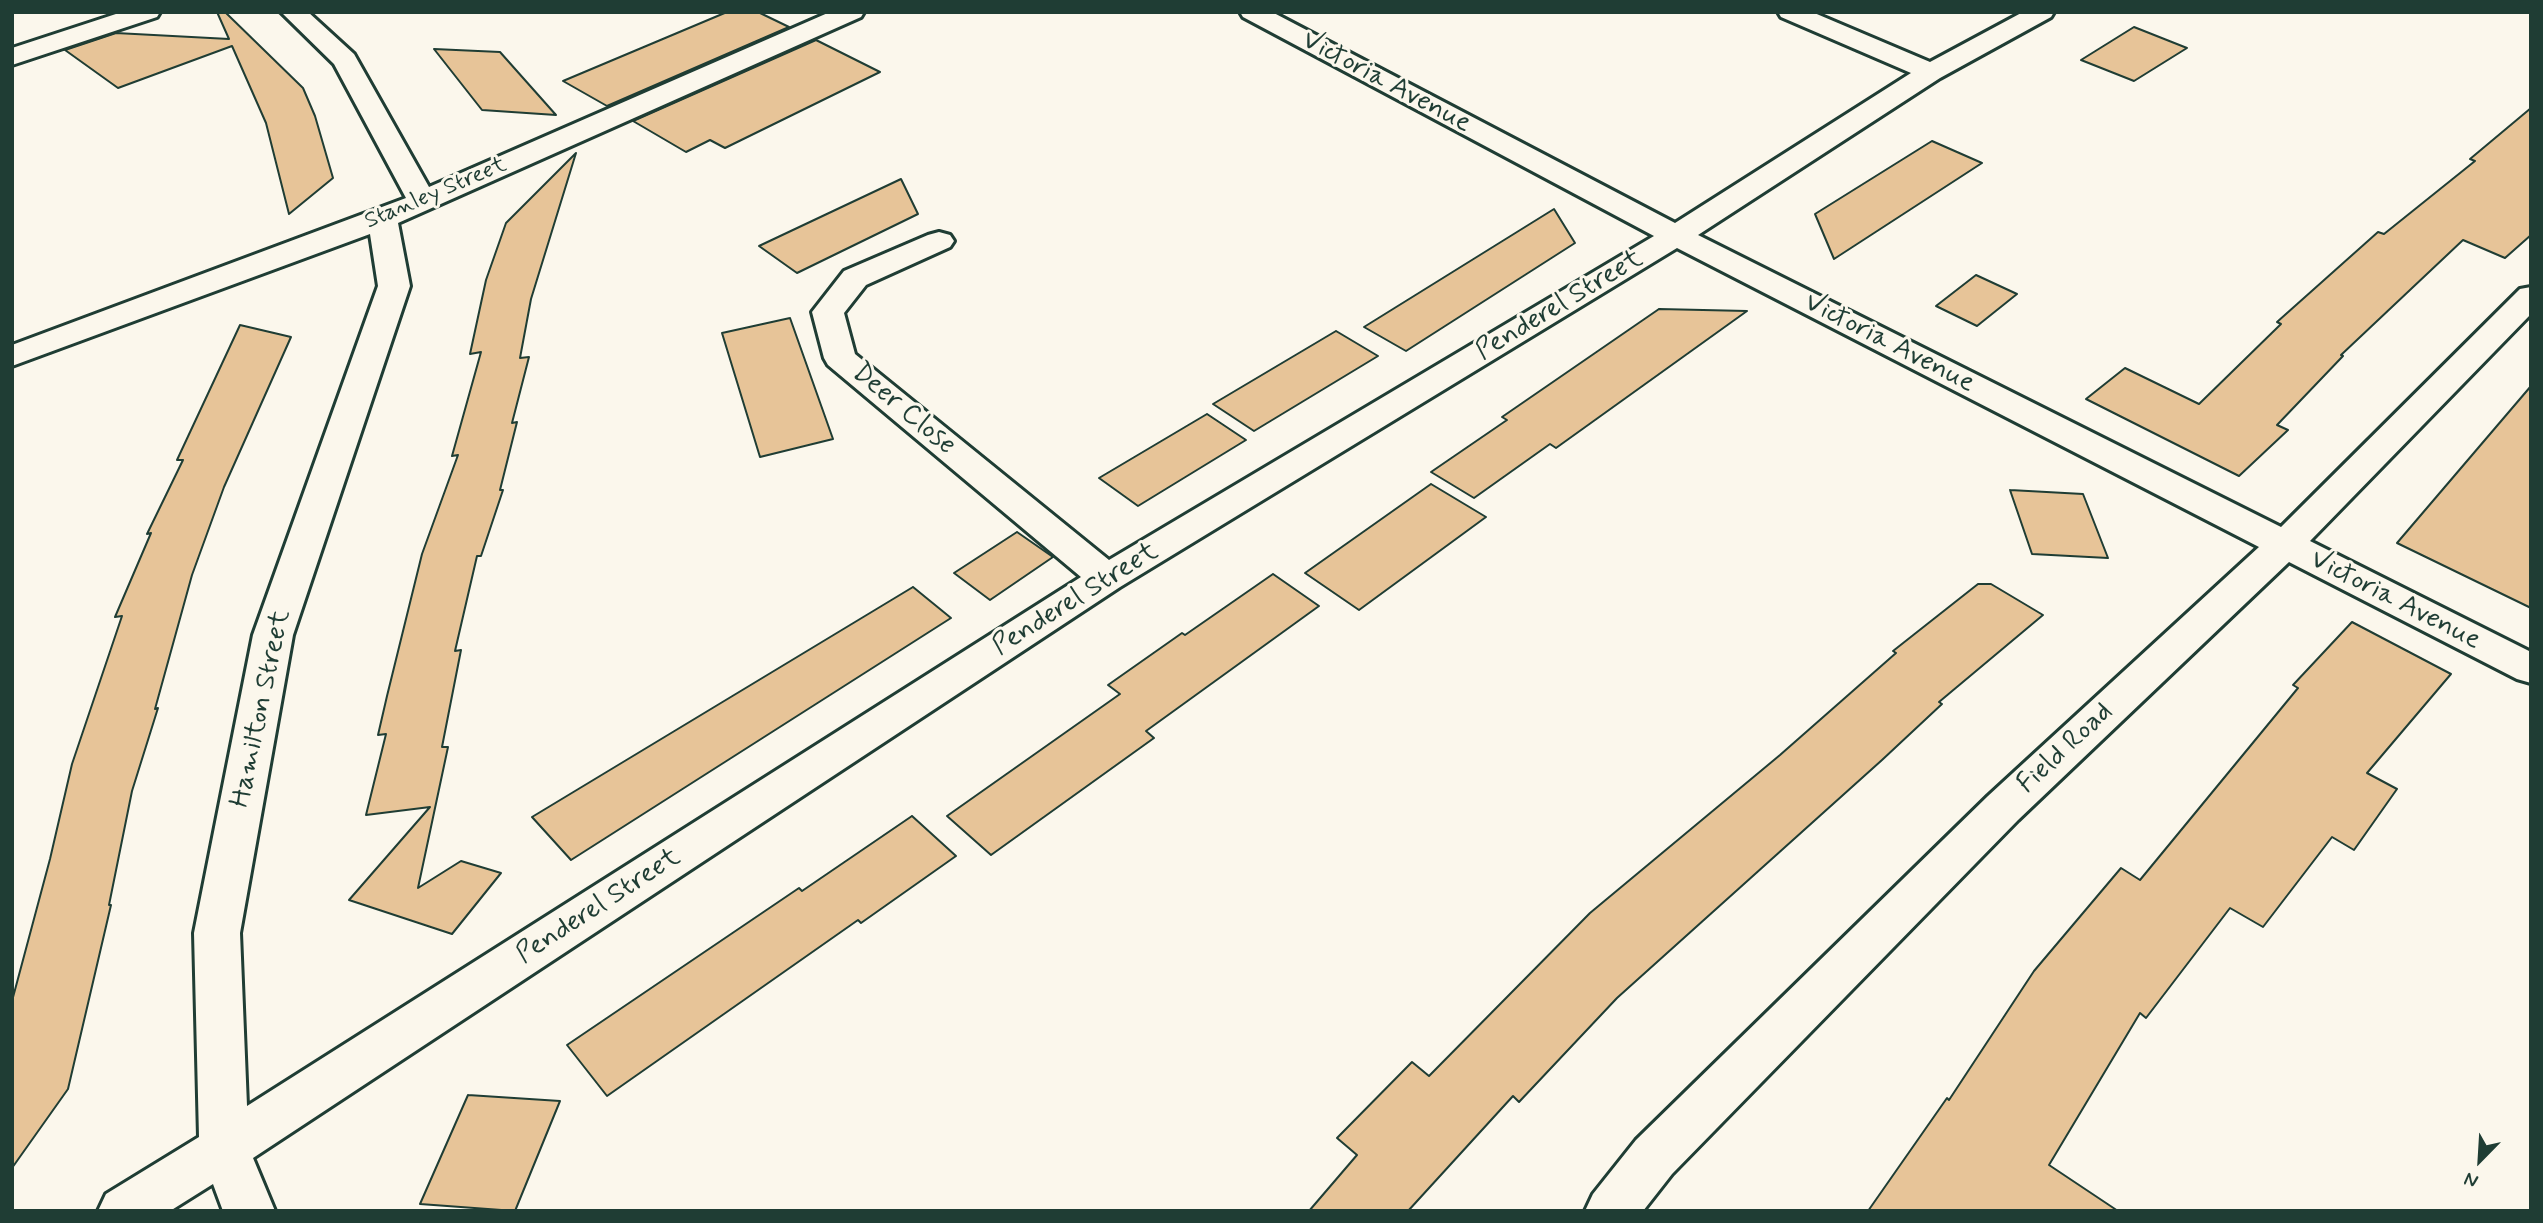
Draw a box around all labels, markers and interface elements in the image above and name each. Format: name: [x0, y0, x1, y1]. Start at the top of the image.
street label: Victoria Avenue: [1296, 24, 1476, 142]
street label: Stanley Street: [361, 152, 511, 236]
street label: Penderel Street: [1470, 243, 1650, 369]
street label: Victoria Avenue: [1798, 287, 1980, 401]
street label: Deer Close: [844, 357, 962, 463]
street label: Penderel Street: [987, 536, 1165, 664]
street label: Victoria Avenue: [2304, 544, 2486, 658]
street label: Hamilton Street: [225, 607, 299, 811]
street label: Field Road: [2011, 696, 2121, 802]
street label: Penderel Street: [511, 841, 687, 973]
north arrow: [2445, 1125, 2515, 1195]
text: N: [2460, 1166, 2482, 1194]

